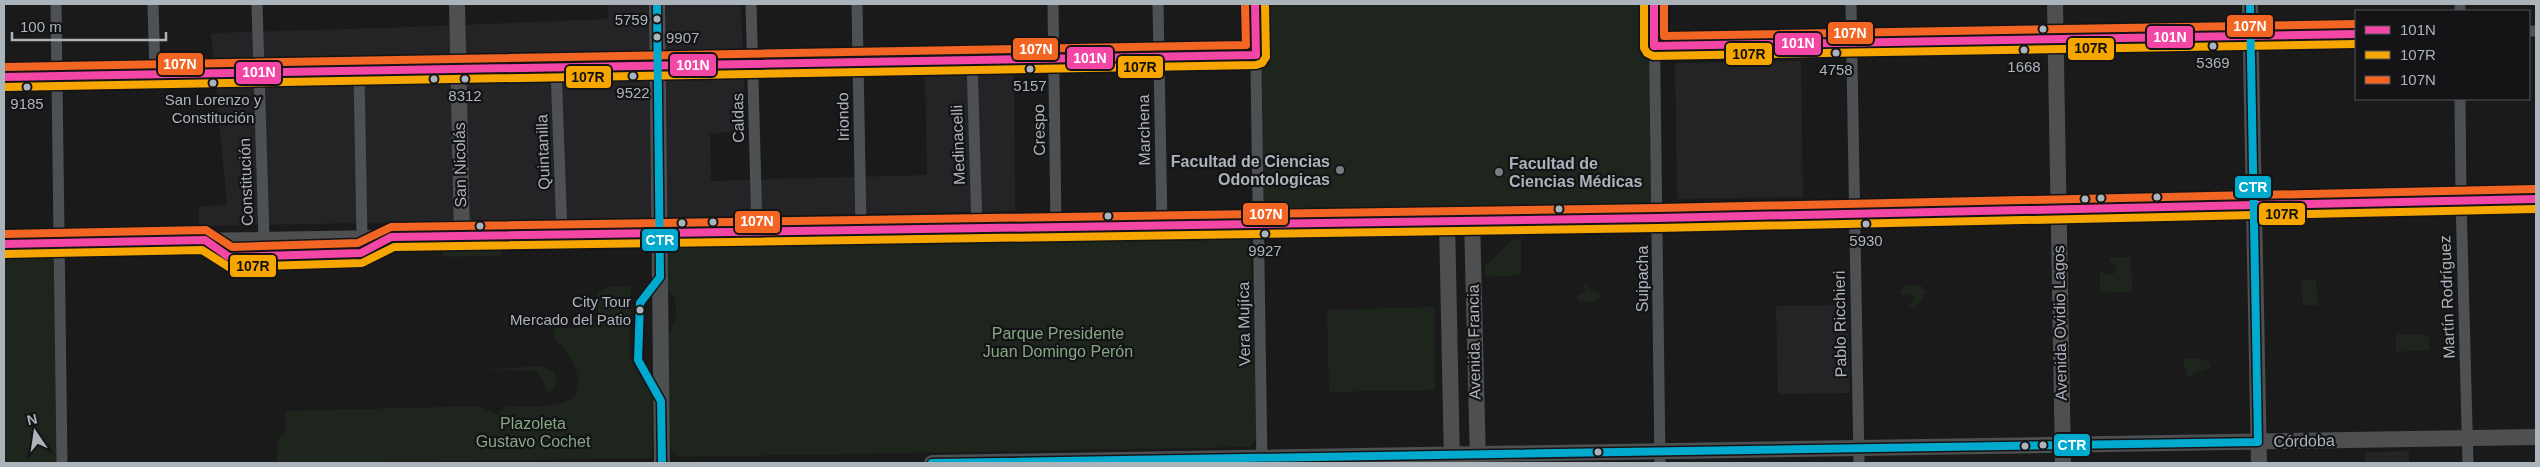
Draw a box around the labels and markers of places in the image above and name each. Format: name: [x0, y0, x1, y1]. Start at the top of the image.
place label: 5759: [615, 11, 648, 28]
marker: 5759: [652, 14, 662, 24]
unlabelled marker: [2038, 24, 2048, 34]
place label: 9907: [666, 29, 699, 46]
marker: 9907: [652, 32, 662, 42]
marker: 5369: [2208, 41, 2218, 51]
marker: 1668: [2019, 45, 2029, 55]
marker: 4758: [1831, 48, 1841, 58]
place label: 5369: [2196, 54, 2230, 71]
place label: 1668: [2007, 58, 2041, 75]
place label: 4758: [1819, 61, 1853, 78]
marker: 5157: [1025, 64, 1035, 74]
marker: 9522: [628, 71, 638, 81]
unlabelled marker: [429, 74, 439, 84]
marker: 8312: [460, 74, 470, 84]
place label: 5157: [1013, 77, 1047, 94]
marker: San Lorenzo y Constitución: [208, 78, 218, 88]
marker: 9185: [22, 82, 32, 92]
place label: 9522: [616, 84, 650, 101]
place label: 8312: [448, 87, 482, 104]
place label: San Lorenzo y Constitución: [165, 91, 262, 126]
place label: 9185: [10, 95, 44, 112]
place label: Facultad de Ciencias Odontologicas: [1171, 153, 1330, 188]
place label: Facultad de Ciencias Médicas: [1509, 155, 1643, 190]
marker: Facultad de Ciencias Odontologicas: [1334, 164, 1346, 176]
marker: Facultad de Ciencias Médicas: [1493, 166, 1505, 178]
unlabelled marker: [2152, 192, 2162, 202]
unlabelled marker: [2096, 193, 2106, 203]
unlabelled marker: [2080, 194, 2090, 204]
unlabelled marker: [1554, 204, 1564, 214]
unlabelled marker: [1103, 211, 1113, 221]
unlabelled marker: [708, 217, 718, 227]
unlabelled marker: [677, 218, 687, 228]
marker: 5930: [1861, 219, 1871, 229]
unlabelled marker: [475, 221, 485, 231]
marker: 9927: [1260, 229, 1270, 239]
place label: 5930: [1849, 232, 1883, 249]
place label: 9927: [1248, 242, 1282, 259]
place label: City Tour Mercado del Patio: [510, 293, 631, 328]
marker: City Tour Mercado del Patio: [635, 305, 645, 315]
unlabelled marker: [2038, 440, 2048, 450]
unlabelled marker: [2020, 441, 2030, 451]
unlabelled marker: [1593, 447, 1603, 457]

